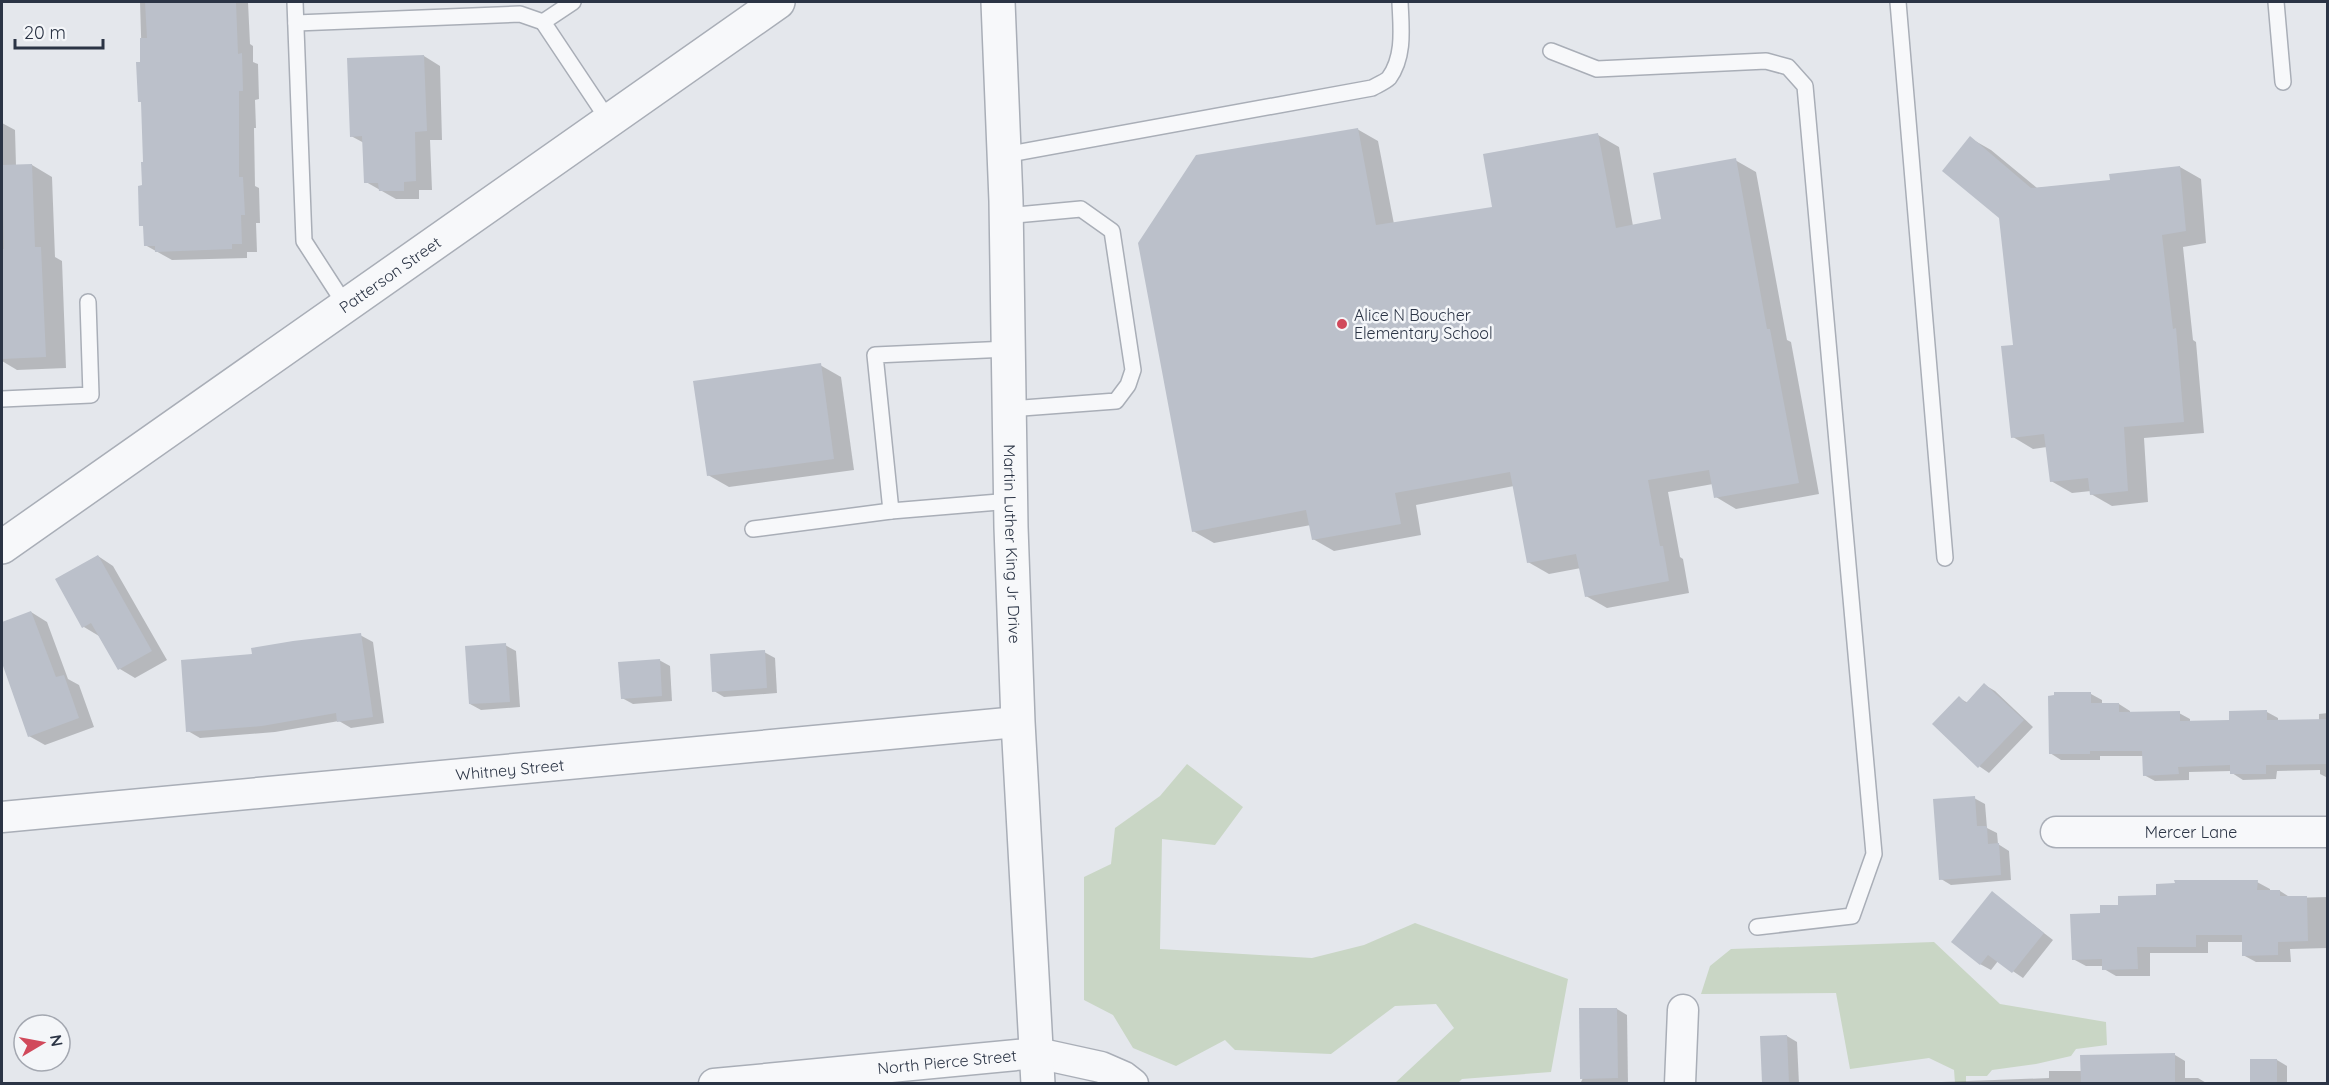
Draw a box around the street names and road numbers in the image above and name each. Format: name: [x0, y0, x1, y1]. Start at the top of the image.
street label: Patterson Street: [335, 232, 445, 317]
street label: Martin Luther King Jr Drive: [1000, 444, 1025, 644]
street label: Whitney Street: [455, 754, 565, 785]
street label: Mercer Lane: [2145, 822, 2237, 842]
street label: North Pierce Street: [876, 1045, 1017, 1078]

